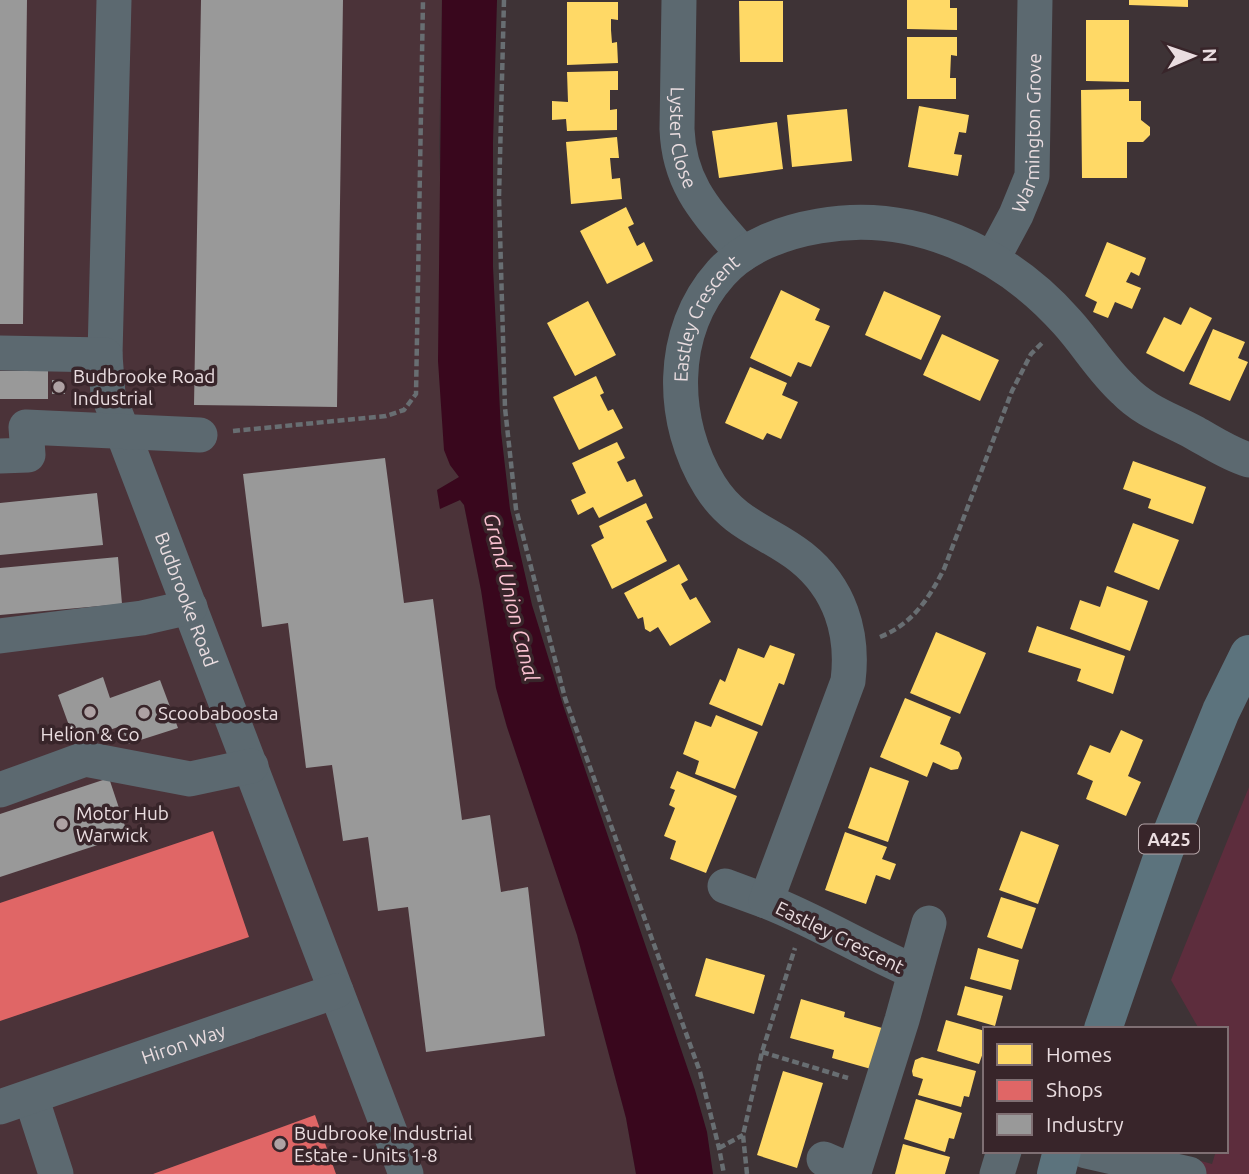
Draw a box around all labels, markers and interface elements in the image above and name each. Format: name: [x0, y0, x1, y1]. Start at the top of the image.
north arrow: [1158, 21, 1228, 91]
text: N: [1199, 48, 1221, 63]
street label: Warmington Grove: [1007, 53, 1045, 216]
street label: Lyster Close: [666, 86, 702, 192]
street label: Eastley Crescent: [669, 250, 744, 382]
place label: Budbrooke Road Industrial: [73, 365, 215, 409]
marker: Budbrooke Road Industrial: [51, 379, 67, 395]
water label: Grand Union Canal: [479, 510, 545, 684]
street label: Budbrooke Road: [151, 529, 222, 670]
place label: Scoobaboosta: [158, 702, 279, 724]
marker: Helion & Co: [82, 704, 98, 720]
marker: Scoobaboosta: [136, 705, 152, 721]
place label: Helion & Co: [40, 723, 140, 745]
place label: Motor Hub Warwick: [76, 802, 169, 846]
marker: Motor Hub Warwick: [54, 816, 70, 832]
road number: A425: [1139, 824, 1199, 854]
street label: Eastley Crescent: [772, 896, 908, 978]
street label: Hiron Way: [138, 1019, 228, 1068]
legend: [983, 1027, 1228, 1153]
text: Homes: [1046, 1042, 1112, 1066]
text: Shops: [1046, 1077, 1103, 1101]
text: Industry: [1046, 1112, 1124, 1136]
place label: Budbrooke Industrial Estate - Units 1-8: [294, 1122, 473, 1166]
marker: Budbrooke Industrial Estate - Units 1-8: [272, 1136, 288, 1152]

